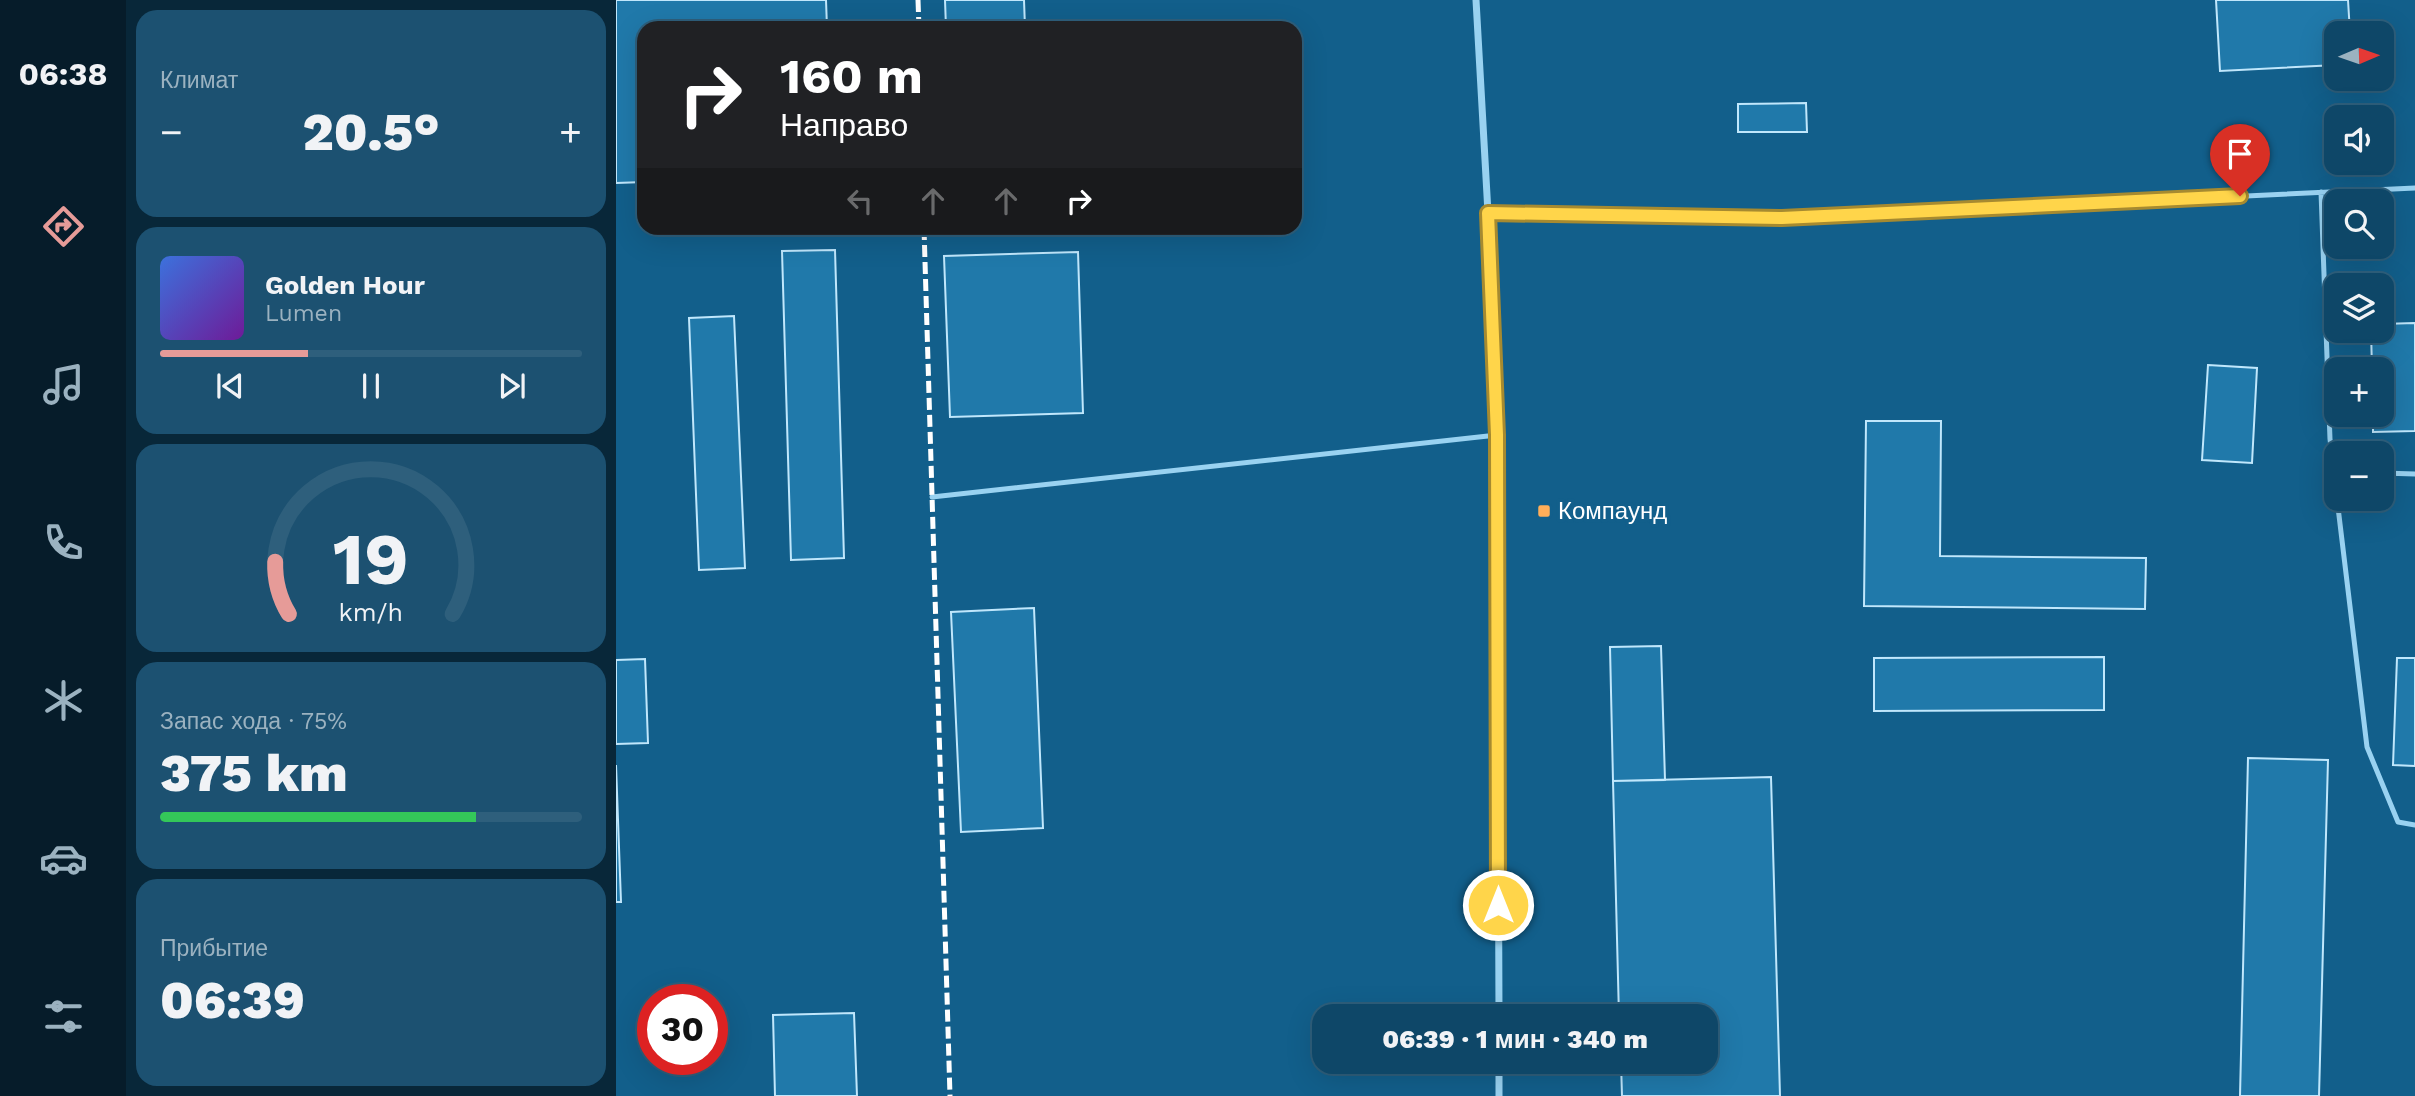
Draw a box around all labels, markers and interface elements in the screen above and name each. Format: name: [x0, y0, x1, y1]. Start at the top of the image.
north arrow: [2324, 21, 2394, 91]
map controls: [2324, 21, 2394, 511]
text: 160 m: [780, 47, 923, 105]
icon: right: [665, 49, 756, 140]
text: 06:38: [18, 55, 108, 93]
text: Климат: [160, 67, 238, 94]
text: 20.5°: [302, 102, 440, 163]
button: sound: [2324, 105, 2394, 175]
text: Направо: [780, 106, 908, 144]
text: −: [160, 110, 183, 154]
text: +: [559, 110, 582, 154]
pin: [2210, 124, 2270, 196]
icon: arrive: [2221, 135, 2259, 173]
icon: left: [841, 182, 879, 220]
icon: ahead: [914, 182, 952, 220]
icon: ahead: [987, 182, 1025, 220]
icon: right: [1060, 182, 1098, 220]
button: search: [2324, 189, 2394, 259]
icon: directions: [39, 202, 88, 251]
text: Golden Hour: [265, 270, 425, 300]
button: layers: [2324, 273, 2394, 343]
text: Lumen: [265, 300, 342, 327]
button: +: [2324, 357, 2394, 427]
icon: music: [39, 360, 88, 409]
icon: previous: [211, 367, 249, 405]
icon: pause: [352, 367, 390, 405]
icon: next: [493, 367, 531, 405]
button: −: [2324, 441, 2394, 511]
place label: Компаунд: [1558, 497, 1667, 525]
marker: Компаунд: [1536, 503, 1552, 519]
text: 19: [333, 516, 409, 602]
icon: phone: [39, 518, 88, 567]
text: km/h: [339, 598, 403, 627]
icon: climate: [39, 676, 88, 725]
text: Запас хода · 75%: [160, 708, 347, 735]
text: 375 km: [160, 743, 348, 804]
icon: car: [39, 834, 88, 883]
position arrow: [1461, 868, 1535, 942]
text: Прибытие: [160, 935, 268, 962]
text: 06:39: [160, 970, 305, 1031]
speed limit sign: 30: [637, 984, 728, 1075]
icon: filters: [39, 992, 88, 1041]
text: 06:39 · 1 мин · 340 m: [1382, 1024, 1648, 1054]

